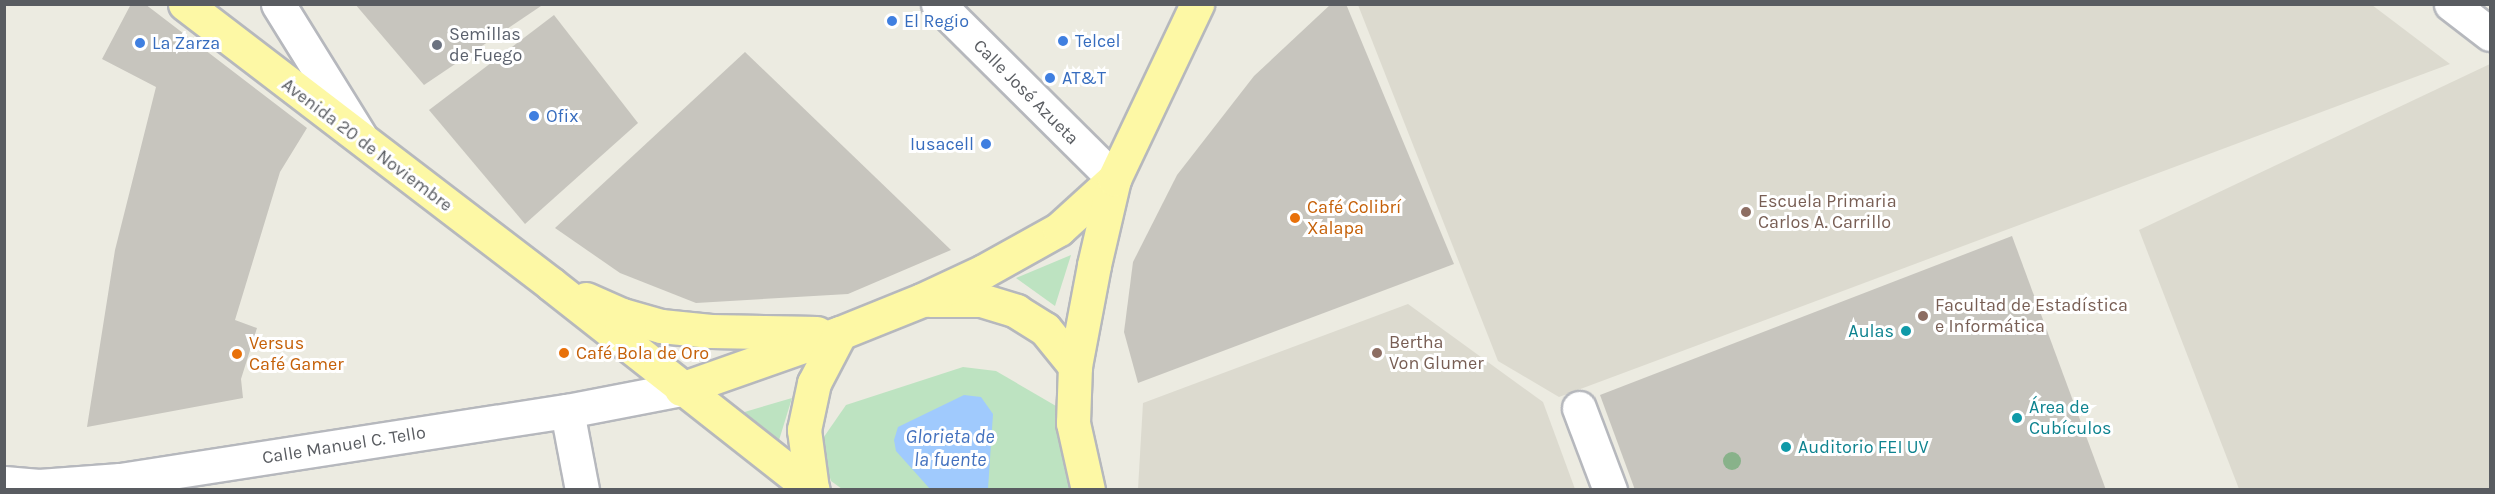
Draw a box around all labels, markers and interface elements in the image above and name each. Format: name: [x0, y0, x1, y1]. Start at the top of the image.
place label: El Regio: [904, 10, 969, 32]
marker: El Regio: [885, 14, 899, 28]
place label: Semillas de Fuego: [449, 24, 522, 66]
place label: Telcel: [1075, 30, 1121, 52]
place label: La Zarza: [152, 32, 220, 54]
marker: Telcel: [1056, 34, 1070, 48]
street label: Calle José Azueta: [969, 35, 1083, 149]
marker: La Zarza: [133, 36, 147, 50]
marker: Semillas de Fuego: [430, 38, 444, 52]
place label: AT&T: [1062, 67, 1106, 89]
marker: AT&T: [1043, 71, 1057, 85]
street label: Avenida 20 de Noviembre: [277, 74, 457, 216]
place label: Ofix: [546, 105, 578, 127]
marker: Ofix: [527, 109, 541, 123]
place label: Iusacell: [910, 133, 974, 155]
marker: Iusacell: [979, 137, 993, 151]
place label: Escuela Primaria Carlos A. Carrillo: [1758, 191, 1897, 234]
place label: Café Colibrí Xalapa: [1307, 197, 1401, 240]
marker: Escuela Primaria Carlos A. Carrillo: [1739, 205, 1753, 219]
marker: Café Colibrí Xalapa: [1288, 211, 1302, 225]
place label: Facultad de Estadística e Informática: [1935, 295, 2128, 338]
marker: Facultad de Estadística e Informática: [1916, 309, 1930, 323]
place label: Aulas: [1848, 320, 1894, 342]
marker: Aulas: [1899, 324, 1913, 338]
place label: Bertha Von Glumer: [1389, 332, 1484, 374]
place label: Versus Café Gamer: [249, 333, 344, 376]
place label: Café Bola de Oro: [576, 342, 709, 364]
marker: Café Bola de Oro: [557, 346, 571, 360]
marker: Bertha Von Glumer: [1370, 346, 1384, 360]
marker: Versus Café Gamer: [230, 347, 244, 361]
place label: Área de Cubículos: [2029, 397, 2111, 440]
marker: Área de Cubículos: [2010, 411, 2024, 425]
street label: Calle Manuel C. Tello: [261, 421, 427, 469]
water label: Glorieta de la fuente: [905, 425, 995, 472]
place label: Auditorio FEI UV: [1798, 436, 1929, 458]
marker: Auditorio FEI UV: [1779, 440, 1793, 454]

